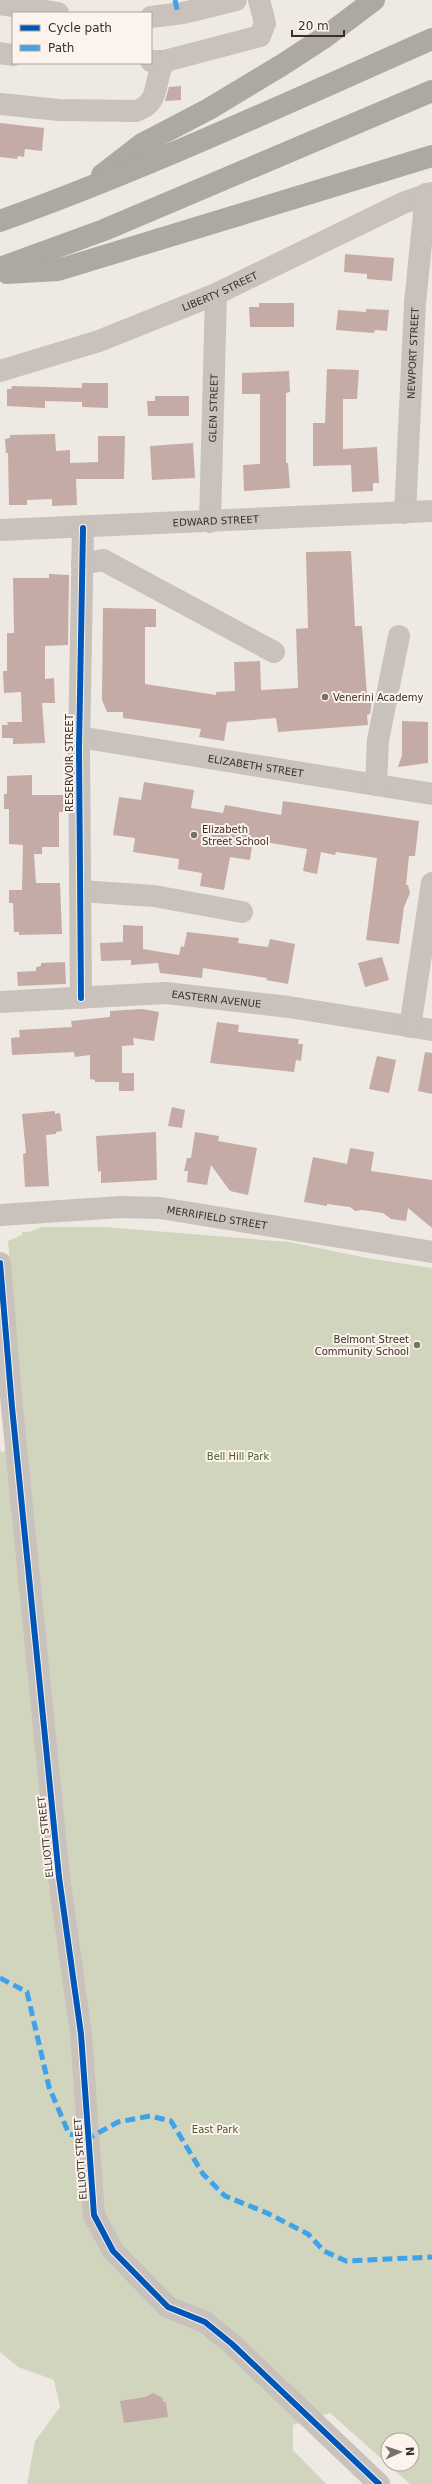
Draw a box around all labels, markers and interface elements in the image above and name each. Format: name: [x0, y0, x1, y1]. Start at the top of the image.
legend: [12, 12, 152, 64]
scale bar: [292, 12, 344, 38]
text: 20 m: [298, 19, 329, 33]
text: Cycle path: [48, 21, 112, 35]
text: Path: [48, 41, 74, 55]
street label: LIBERTY STREET: [180, 269, 260, 313]
street label: NEWPORT STREET: [405, 306, 421, 399]
street label: GLEN STREET: [207, 373, 220, 442]
street label: EDWARD STREET: [172, 514, 260, 528]
marker: Venerini Academy: [320, 692, 330, 702]
place label: Venerini Academy: [333, 692, 423, 703]
street label: RESERVOIR STREET: [64, 713, 75, 812]
street label: ELIZABETH STREET: [207, 753, 305, 779]
place label: Elizabeth Street School: [202, 824, 269, 847]
marker: Elizabeth Street School: [189, 830, 199, 840]
street label: EASTERN AVENUE: [171, 989, 262, 1010]
street label: MERRIFIELD STREET: [166, 1204, 269, 1231]
place label: Belmont Street Community School: [315, 1334, 409, 1357]
marker: Belmont Street Community School: [412, 1340, 422, 1350]
park label: Bell Hill Park: [207, 1451, 269, 1462]
street label: ELLIOTT STREET: [36, 1795, 55, 1878]
street label: ELLIOTT STREET: [72, 2117, 89, 2200]
park label: East Park: [192, 2124, 238, 2135]
north arrow: [380, 2432, 420, 2472]
text: N: [403, 2447, 416, 2456]

